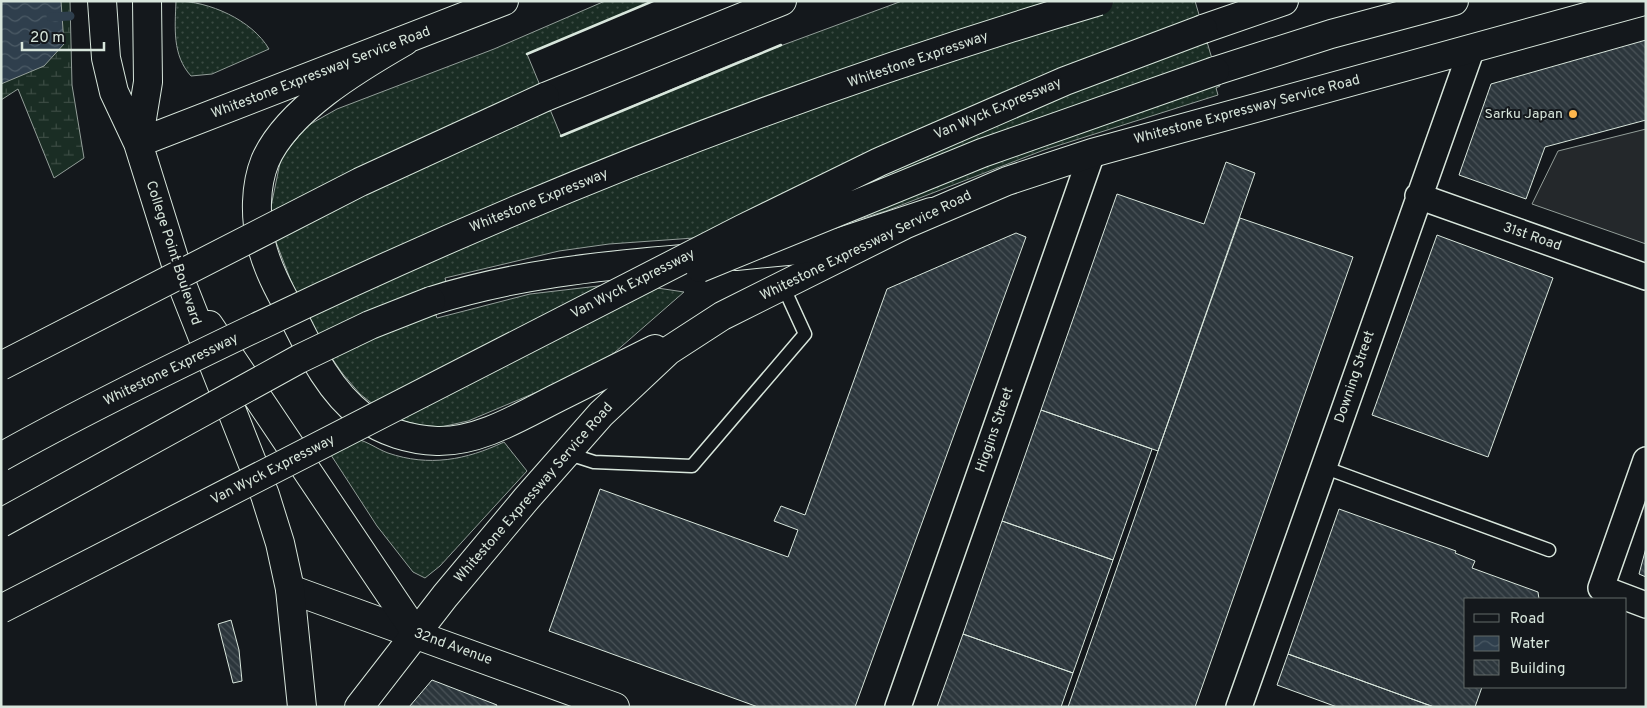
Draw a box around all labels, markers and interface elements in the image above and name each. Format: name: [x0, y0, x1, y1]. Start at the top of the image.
scale bar: [22, 20, 105, 52]
street label: Whitestone Expressway Service Road: [209, 23, 433, 123]
street label: Whitestone Expressway: [845, 28, 991, 92]
text: 20 m: [30, 29, 65, 48]
street label: Whitestone Expressway Service Road: [1132, 72, 1362, 148]
street label: Van Wyck Expressway: [932, 74, 1064, 144]
place label: Sarku Japan: [1485, 106, 1563, 123]
marker: Sarku Japan: [1567, 108, 1579, 120]
street label: Whitestone Expressway: [467, 165, 611, 237]
street label: College Point Boulevard: [142, 179, 204, 327]
street label: Whitestone Expressway Service Road: [757, 187, 975, 305]
street label: 31st Road: [1501, 219, 1563, 255]
street label: Van Wyck Expressway: [568, 245, 698, 323]
street label: Downing Street: [1331, 329, 1379, 425]
street label: Whitestone Expressway: [101, 330, 241, 410]
street label: Higgins Street: [972, 385, 1018, 475]
street label: Whitestone Expressway Service Road: [451, 399, 617, 587]
street label: Van Wyck Expressway: [208, 431, 338, 509]
legend: [1464, 598, 1627, 688]
text: Road: [1510, 610, 1545, 629]
street label: 32nd Avenue: [411, 625, 495, 669]
text: Water: [1510, 635, 1550, 654]
text: Building: [1510, 660, 1565, 679]

